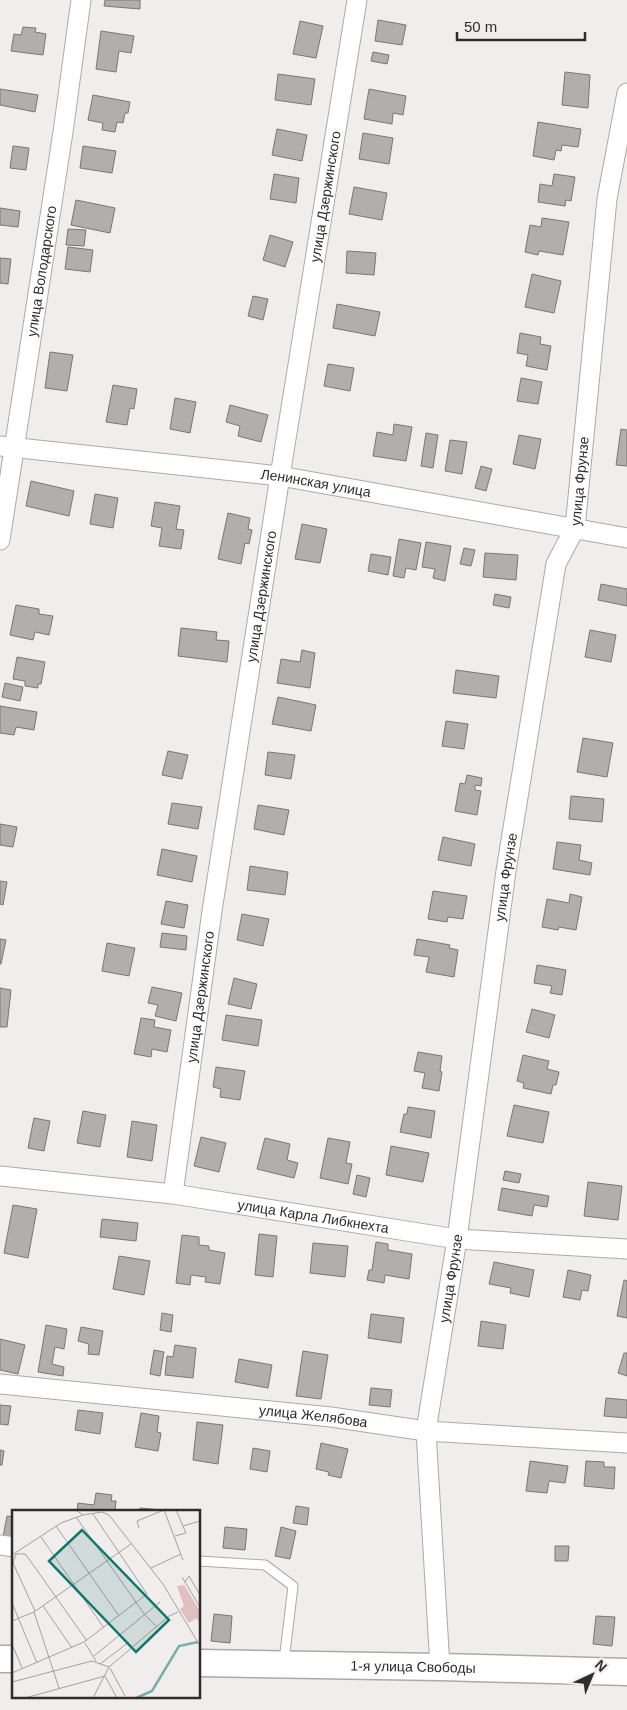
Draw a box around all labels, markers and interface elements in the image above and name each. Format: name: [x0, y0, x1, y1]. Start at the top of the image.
scale bar: [457, 10, 584, 42]
text: 50 m: [464, 18, 497, 35]
street label: улица Дзержинского: [307, 130, 344, 263]
street label: улица Володарского: [23, 204, 60, 338]
street label: улица Фрунзе: [567, 436, 592, 526]
street label: Ленинская улица: [260, 466, 372, 500]
street label: улица Дзержинского: [243, 529, 279, 663]
street label: улица Фрунзе: [491, 831, 520, 923]
street label: улица Дзержинского: [183, 930, 217, 1064]
street label: улица Карла Либкнехта: [237, 1196, 390, 1236]
street label: улица Фрунзе: [436, 1233, 466, 1324]
street label: улица Желябова: [258, 1402, 369, 1430]
inset map: [12, 1510, 200, 1698]
north arrow: [567, 1650, 617, 1700]
text: N: [592, 1656, 610, 1675]
street label: 1-я улица Свободы: [350, 1658, 476, 1676]

